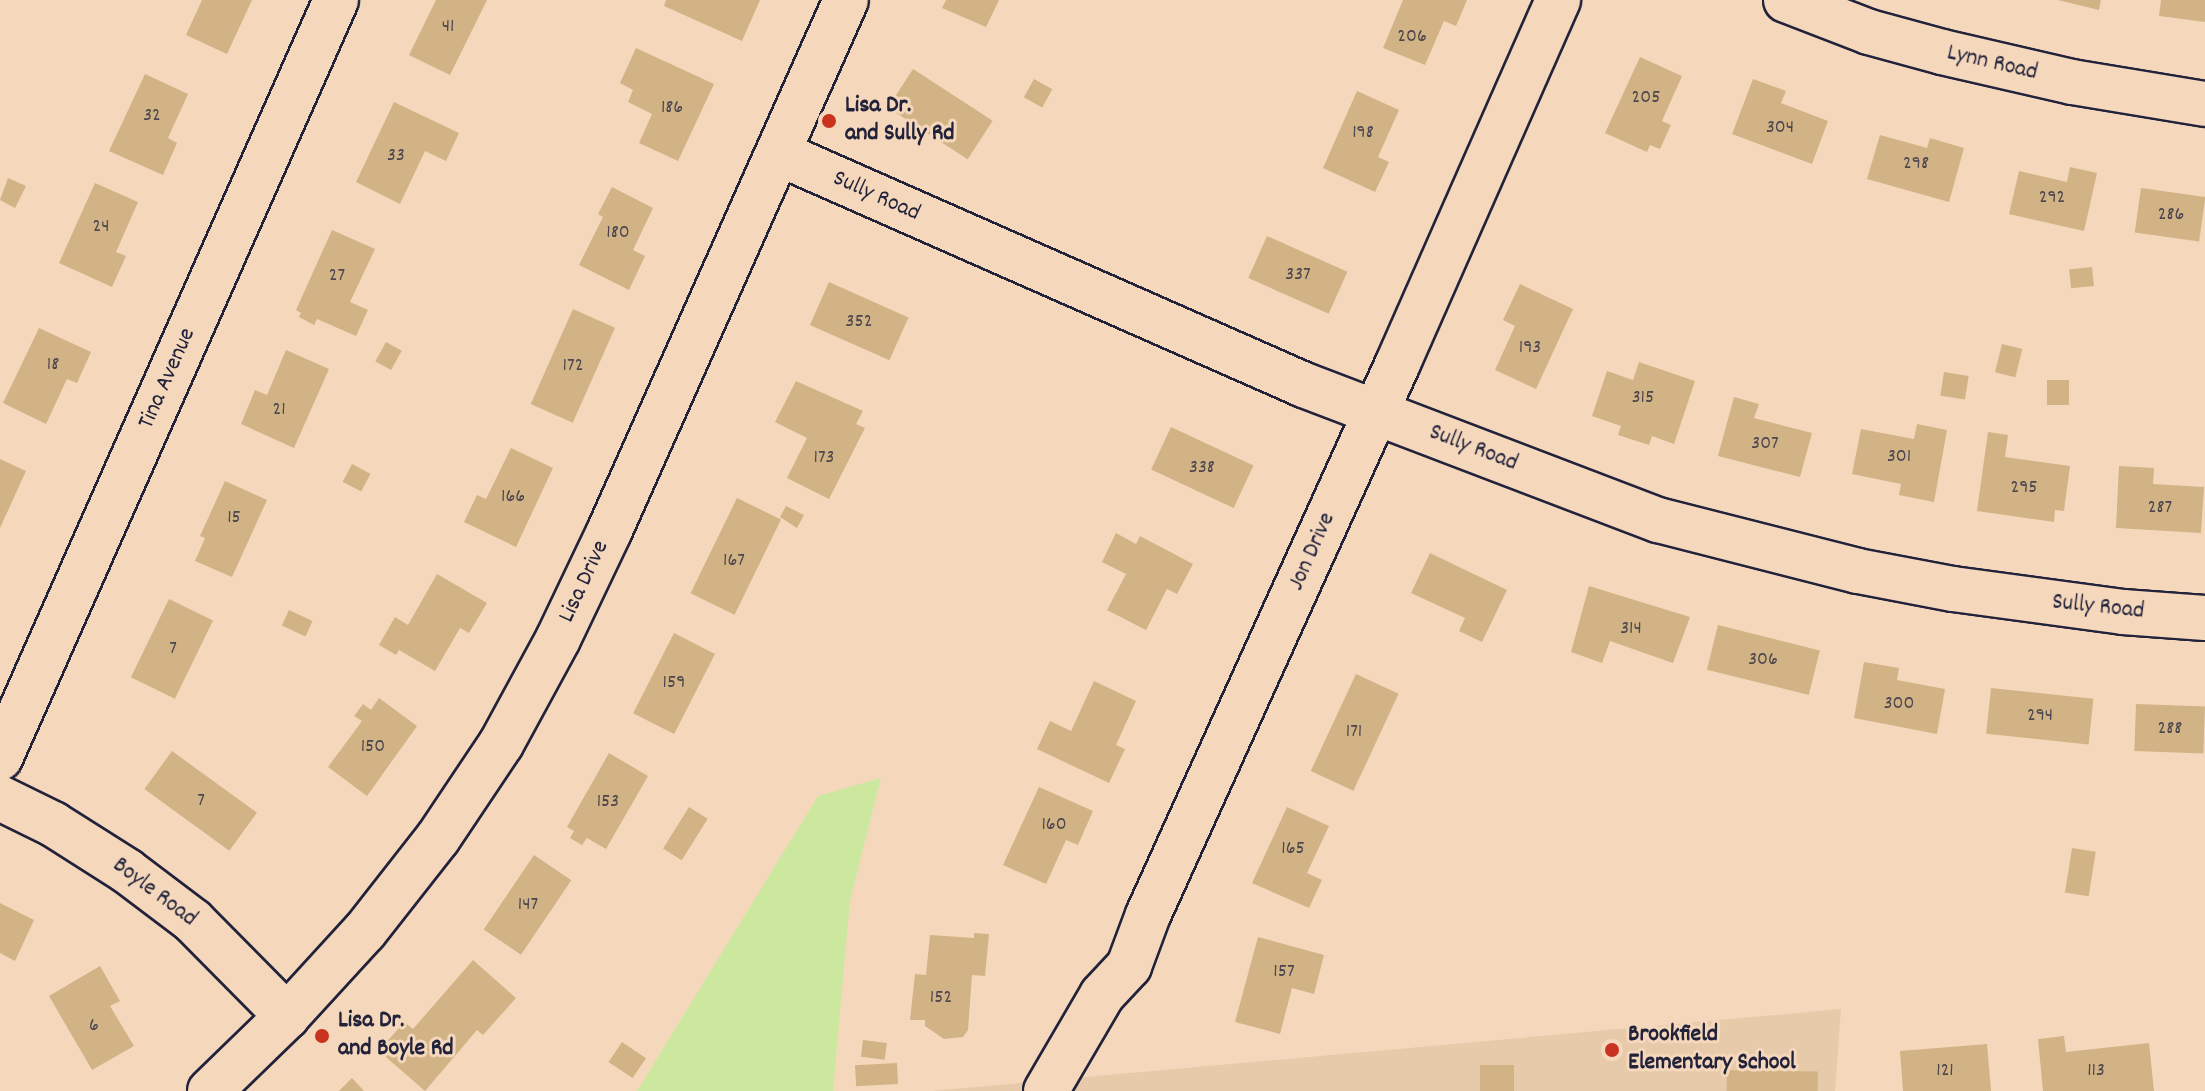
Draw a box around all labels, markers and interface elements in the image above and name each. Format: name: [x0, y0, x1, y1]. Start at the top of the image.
house number: 41: [442, 15, 454, 39]
house number: 206: [1397, 25, 1427, 49]
street label: Lynn Road: [1944, 40, 2040, 88]
house number: 205: [1632, 86, 1660, 110]
place label: Lisa Dr. and Sully Rd: [845, 93, 955, 149]
house number: 186: [661, 96, 683, 120]
house number: 32: [143, 104, 161, 128]
marker: Lisa Dr. and Sully Rd: [820, 112, 838, 130]
house number: 304: [1766, 116, 1794, 140]
house number: 198: [1352, 121, 1374, 145]
house number: 33: [387, 144, 405, 168]
house number: 298: [1903, 152, 1929, 176]
street label: Sully Road: [828, 165, 924, 229]
house number: 292: [2039, 186, 2065, 210]
house number: 286: [2158, 203, 2184, 227]
house number: 24: [92, 215, 110, 239]
house number: 180: [606, 221, 630, 245]
house number: 337: [1285, 263, 1311, 287]
house number: 27: [329, 264, 345, 288]
house number: 352: [846, 310, 872, 334]
street label: Tina Avenue: [133, 324, 203, 434]
house number: 193: [1519, 336, 1541, 360]
house number: 18: [47, 353, 59, 377]
house number: 172: [563, 354, 583, 378]
house number: 315: [1632, 386, 1654, 410]
house number: 21: [272, 398, 286, 422]
street label: Sully Road: [1425, 419, 1521, 479]
house number: 307: [1751, 432, 1779, 456]
house number: 301: [1887, 445, 1911, 469]
house number: 173: [814, 446, 834, 470]
house number: 338: [1189, 456, 1215, 480]
house number: 295: [2010, 476, 2038, 500]
house number: 166: [501, 485, 525, 509]
house number: 287: [2148, 496, 2172, 520]
house number: 15: [227, 506, 241, 530]
street label: Jon Drive: [1283, 509, 1343, 595]
street label: Lisa Drive: [553, 536, 617, 628]
house number: 167: [723, 549, 745, 573]
street label: Sully Road: [2051, 589, 2145, 627]
house number: 314: [1620, 617, 1642, 641]
house number: 7: [169, 637, 177, 661]
house number: 306: [1748, 648, 1778, 672]
house number: 159: [663, 671, 685, 695]
house number: 300: [1884, 692, 1914, 716]
house number: 294: [2027, 704, 2053, 728]
house number: 288: [2158, 717, 2182, 741]
house number: 171: [1346, 720, 1362, 744]
house number: 150: [361, 735, 385, 759]
house number: 7: [197, 789, 205, 813]
house number: 153: [597, 790, 619, 814]
house number: 160: [1041, 813, 1067, 837]
house number: 165: [1281, 837, 1305, 861]
street label: Boyle Road: [106, 852, 202, 934]
house number: 147: [518, 893, 538, 917]
house number: 157: [1273, 960, 1295, 984]
house number: 152: [930, 986, 952, 1010]
place label: Lisa Dr. and Boyle Rd: [338, 1008, 454, 1064]
house number: 6: [89, 1014, 99, 1038]
place label: Brookfield Elementary School: [1628, 1022, 1796, 1078]
marker: Lisa Dr. and Boyle Rd: [313, 1027, 331, 1045]
marker: Brookfield Elementary School: [1603, 1041, 1621, 1059]
house number: 121: [1936, 1059, 1954, 1083]
house number: 113: [2087, 1059, 2105, 1083]

